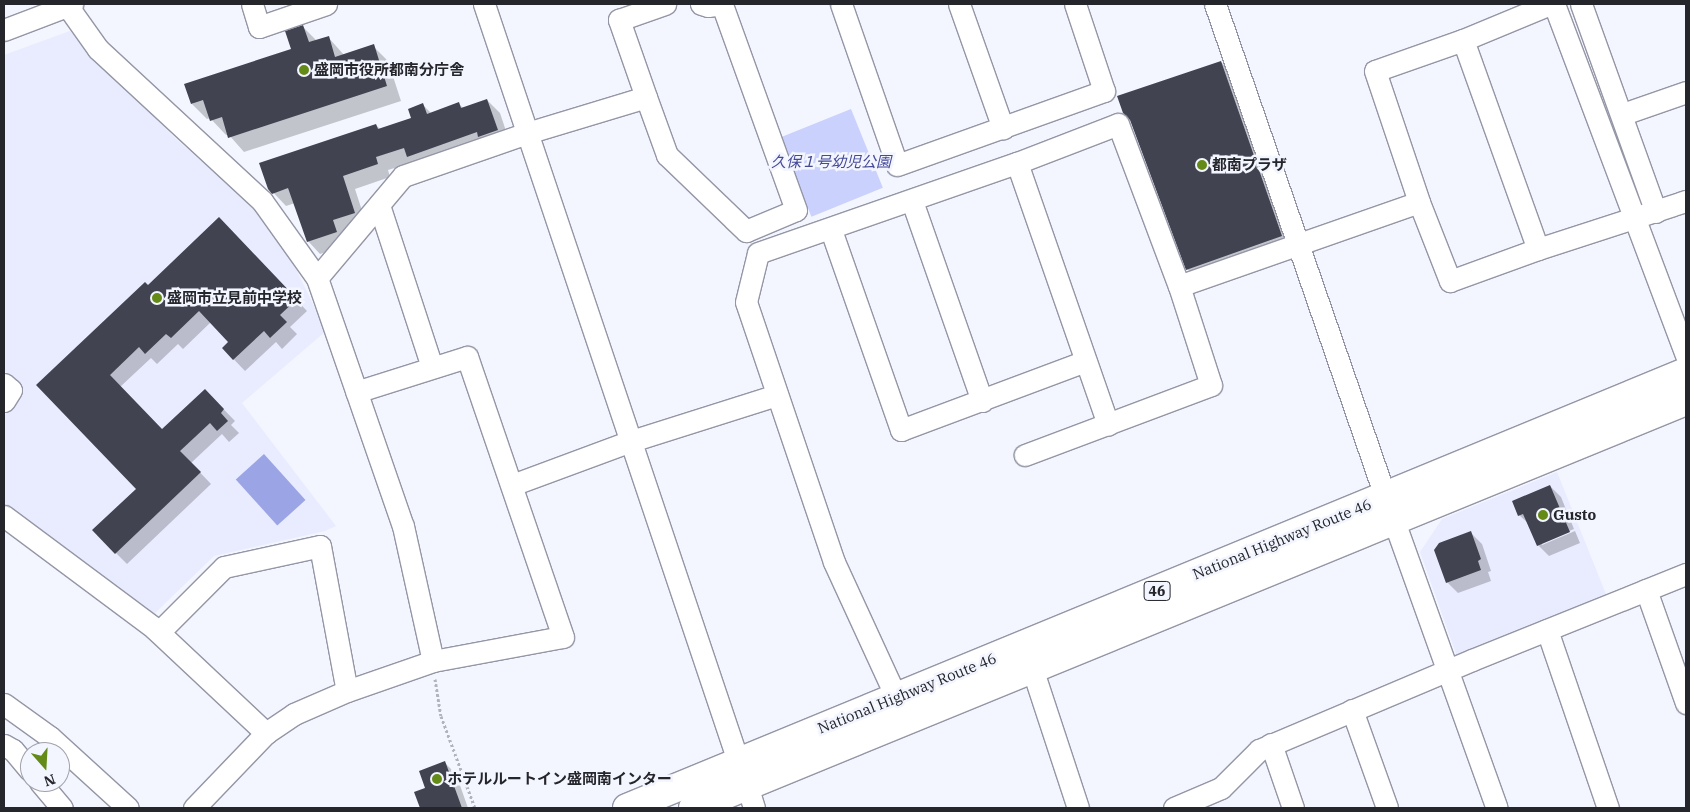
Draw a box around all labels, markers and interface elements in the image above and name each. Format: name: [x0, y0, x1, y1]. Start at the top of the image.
place label: 盛岡市役所都南分庁舎: [314, 61, 464, 79]
marker: 盛岡市役所都南分庁舎: [298, 64, 310, 76]
park label: 久保１号幼児公園: [771, 153, 891, 171]
place label: 都南プラザ: [1212, 156, 1287, 174]
marker: 都南プラザ: [1196, 159, 1208, 171]
place label: 盛岡市立見前中学校: [167, 289, 302, 307]
marker: 盛岡市立見前中学校: [151, 292, 163, 304]
street label: National Highway Route 46: [1190, 495, 1374, 583]
place label: Gusto: [1553, 506, 1596, 524]
marker: Gusto: [1537, 509, 1549, 521]
road number: 46: [1143, 580, 1171, 602]
street label: National Highway Route 46: [815, 649, 999, 737]
north arrow: [20, 742, 70, 792]
text: N: [41, 770, 58, 791]
place label: ホテルルートイン盛岡南インター: [447, 770, 672, 788]
marker: ホテルルートイン盛岡南インター: [431, 773, 443, 785]

